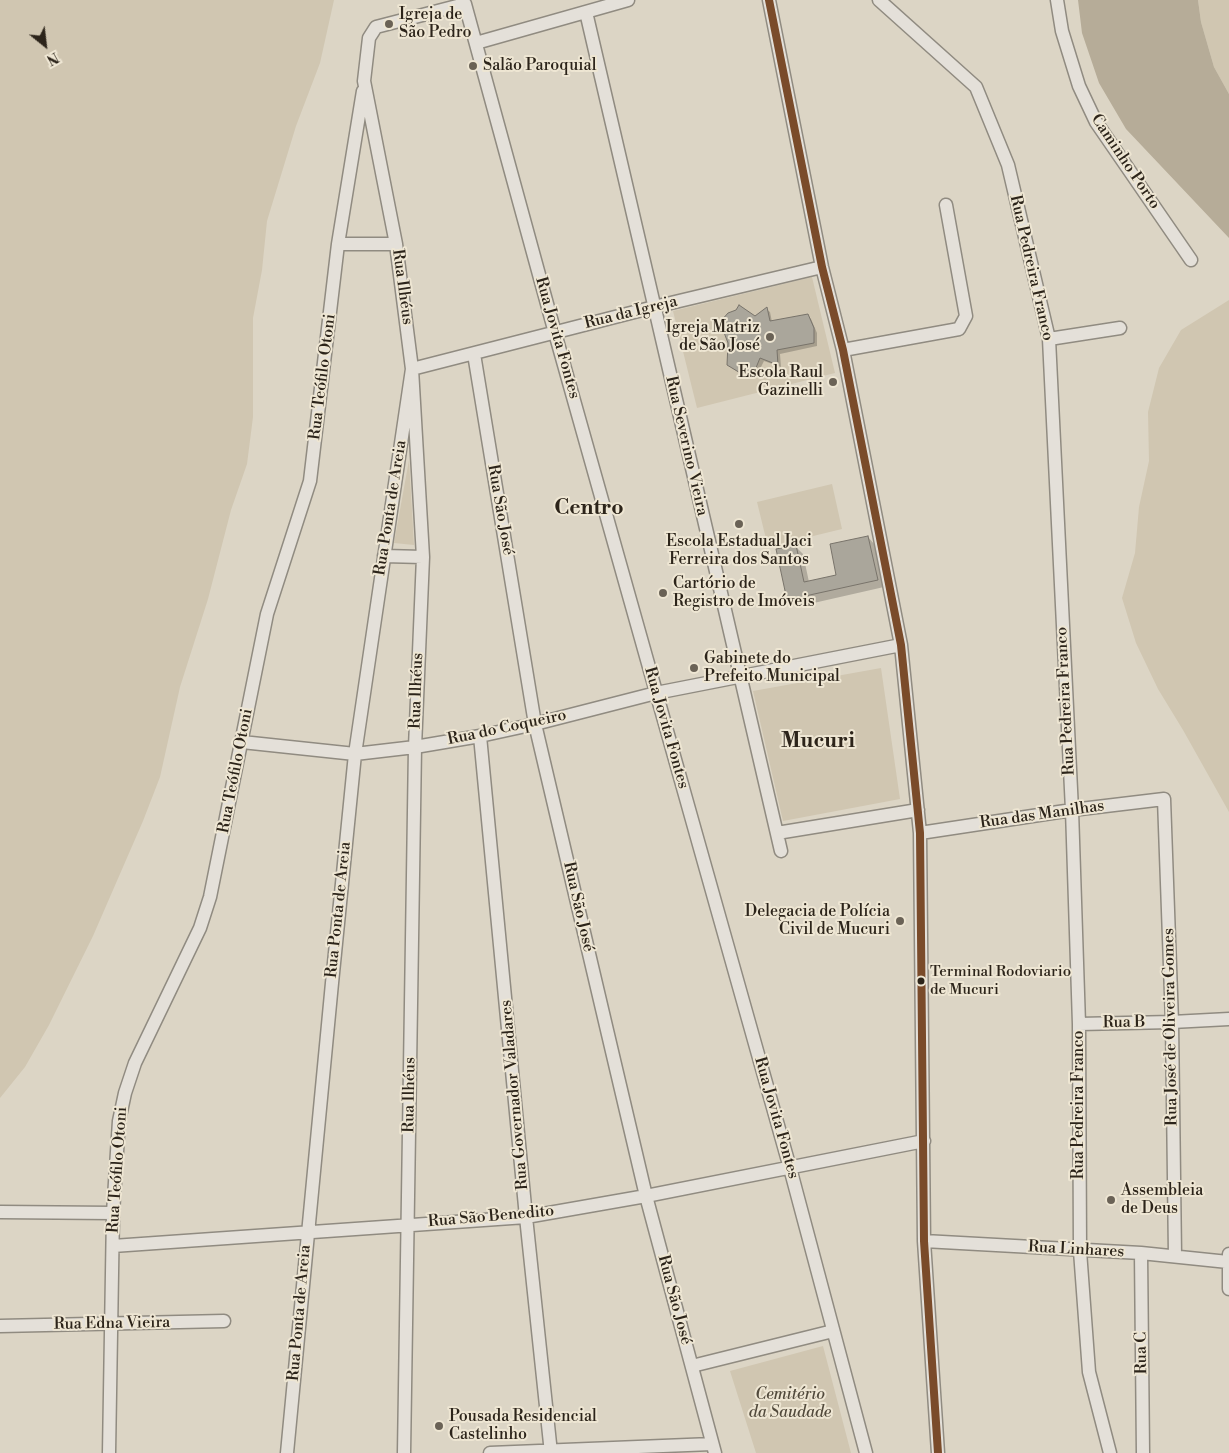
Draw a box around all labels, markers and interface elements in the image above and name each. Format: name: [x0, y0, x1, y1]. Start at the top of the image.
place label: Igreja de São Pedro: [399, 5, 471, 43]
marker: Igreja de São Pedro: [383, 18, 395, 30]
north arrow: [20, 20, 70, 70]
text: N: [43, 48, 61, 69]
place label: Salão Paroquial: [483, 56, 596, 76]
marker: Salão Paroquial: [467, 60, 479, 72]
street label: Caminho Porto: [1086, 111, 1164, 213]
street label: Rua Pedreira Franco: [1005, 193, 1057, 343]
street label: Rua Ilhéus: [387, 248, 417, 326]
street label: Rua Jovita Fontes: [530, 275, 584, 401]
street label: Rua da Igreja: [583, 292, 679, 334]
street label: Rua Teófilo Otoni: [306, 313, 340, 441]
place label: Igreja Matriz de São José: [666, 318, 760, 356]
marker: Igreja Matriz de São José: [764, 331, 776, 343]
place label: Escola Raul Gazinelli: [738, 363, 823, 401]
street label: Rua Severino Vieira: [661, 374, 711, 518]
marker: Escola Raul Gazinelli: [827, 376, 839, 388]
street label: Rua Ponta de Areia: [371, 439, 411, 577]
street label: Rua São José: [483, 463, 517, 557]
district label: Centro: [554, 496, 624, 522]
marker: Escola Estadual Jaci Ferreira dos Santos: [733, 518, 745, 530]
place label: Escola Estadual Jaci Ferreira dos Santos: [666, 532, 812, 570]
place label: Cartório de Registro de Imóveis: [673, 574, 815, 612]
marker: Cartório de Registro de Imóveis: [657, 587, 669, 599]
street label: Rua Pedreira Franco: [1053, 626, 1079, 776]
place label: Gabinete do Prefeito Municipal: [704, 649, 840, 687]
street label: Rua Ilhéus: [406, 653, 428, 729]
marker: Gabinete do Prefeito Municipal: [688, 662, 700, 674]
street label: Rua Jovita Fontes: [639, 665, 693, 791]
street label: Rua do Coqueiro: [446, 706, 568, 750]
street label: Rua Teófilo Otoni: [214, 707, 258, 835]
district label: Mucuri: [781, 729, 855, 755]
street label: Rua das Manilhas: [979, 797, 1105, 833]
street label: Rua Ponta de Areia: [322, 841, 356, 979]
street label: Rua São José: [558, 860, 598, 954]
place label: Delegacia de Polícia Civil de Mucuri: [745, 902, 890, 940]
marker: Delegacia de Polícia Civil de Mucuri: [894, 915, 906, 927]
street label: Rua José de Oliveira Gomes: [1160, 928, 1182, 1126]
place label: Terminal Rodoviario de Mucuri: [930, 963, 1071, 998]
marker: Terminal Rodoviario de Mucuri: [916, 976, 926, 986]
street label: Rua Governador Valadares: [497, 999, 533, 1191]
street label: Rua B: [1102, 1013, 1146, 1033]
street label: Rua Pedreira Franco: [1069, 1031, 1089, 1179]
street label: Rua Jovita Fontes: [749, 1055, 803, 1181]
street label: Rua Ilhéus: [400, 1057, 420, 1133]
street label: Rua Teófilo Otoni: [104, 1106, 132, 1234]
place label: Assembleia de Deus: [1121, 1181, 1203, 1219]
marker: Assembleia de Deus: [1105, 1194, 1117, 1206]
street label: Rua São Benedito: [427, 1202, 555, 1232]
street label: Rua Linhares: [1027, 1238, 1125, 1262]
street label: Rua Ponta de Areia: [284, 1244, 316, 1382]
street label: Rua São José: [653, 1253, 695, 1347]
street label: Rua Edna Vieira: [53, 1313, 171, 1335]
street label: Rua C: [1132, 1332, 1152, 1374]
park label: Cemitério da Saudade: [749, 1385, 831, 1423]
place label: Pousada Residencial Castelinho: [449, 1407, 597, 1445]
marker: Pousada Residencial Castelinho: [433, 1420, 445, 1432]

